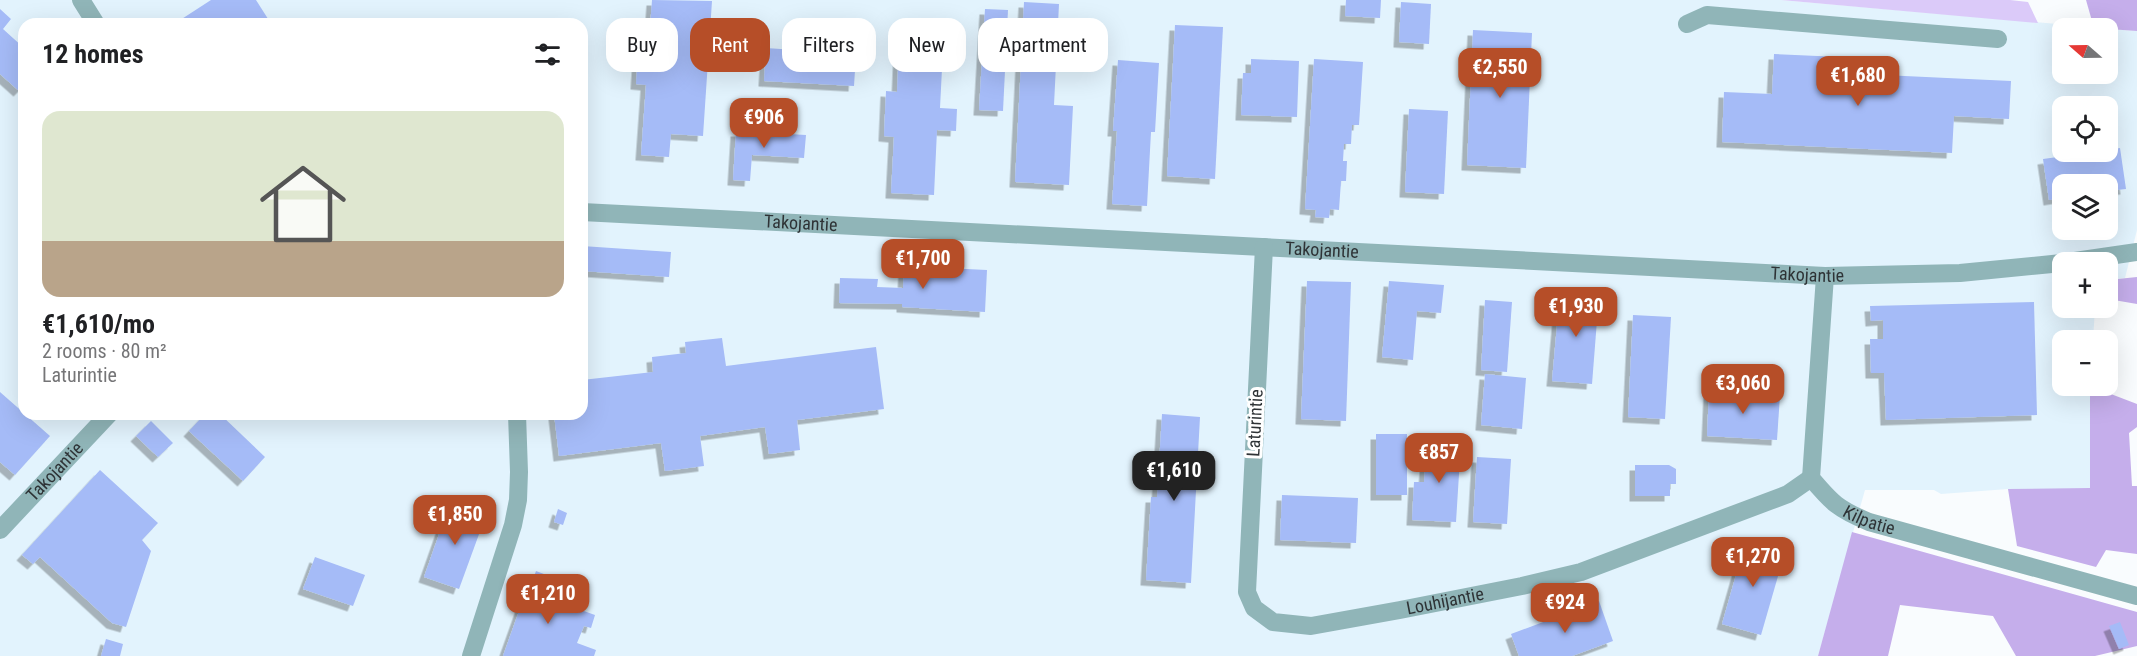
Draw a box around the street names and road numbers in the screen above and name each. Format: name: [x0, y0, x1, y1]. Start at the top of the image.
street label: Takojantie: [764, 210, 838, 235]
street label: Takojantie: [1285, 237, 1359, 262]
street label: Takojantie: [1770, 262, 1844, 286]
street label: Laturintie: [1242, 389, 1267, 457]
street label: Takojantie: [22, 437, 87, 505]
street label: Kilpatie: [1840, 501, 1897, 539]
street label: Louhijantie: [1404, 583, 1485, 619]

